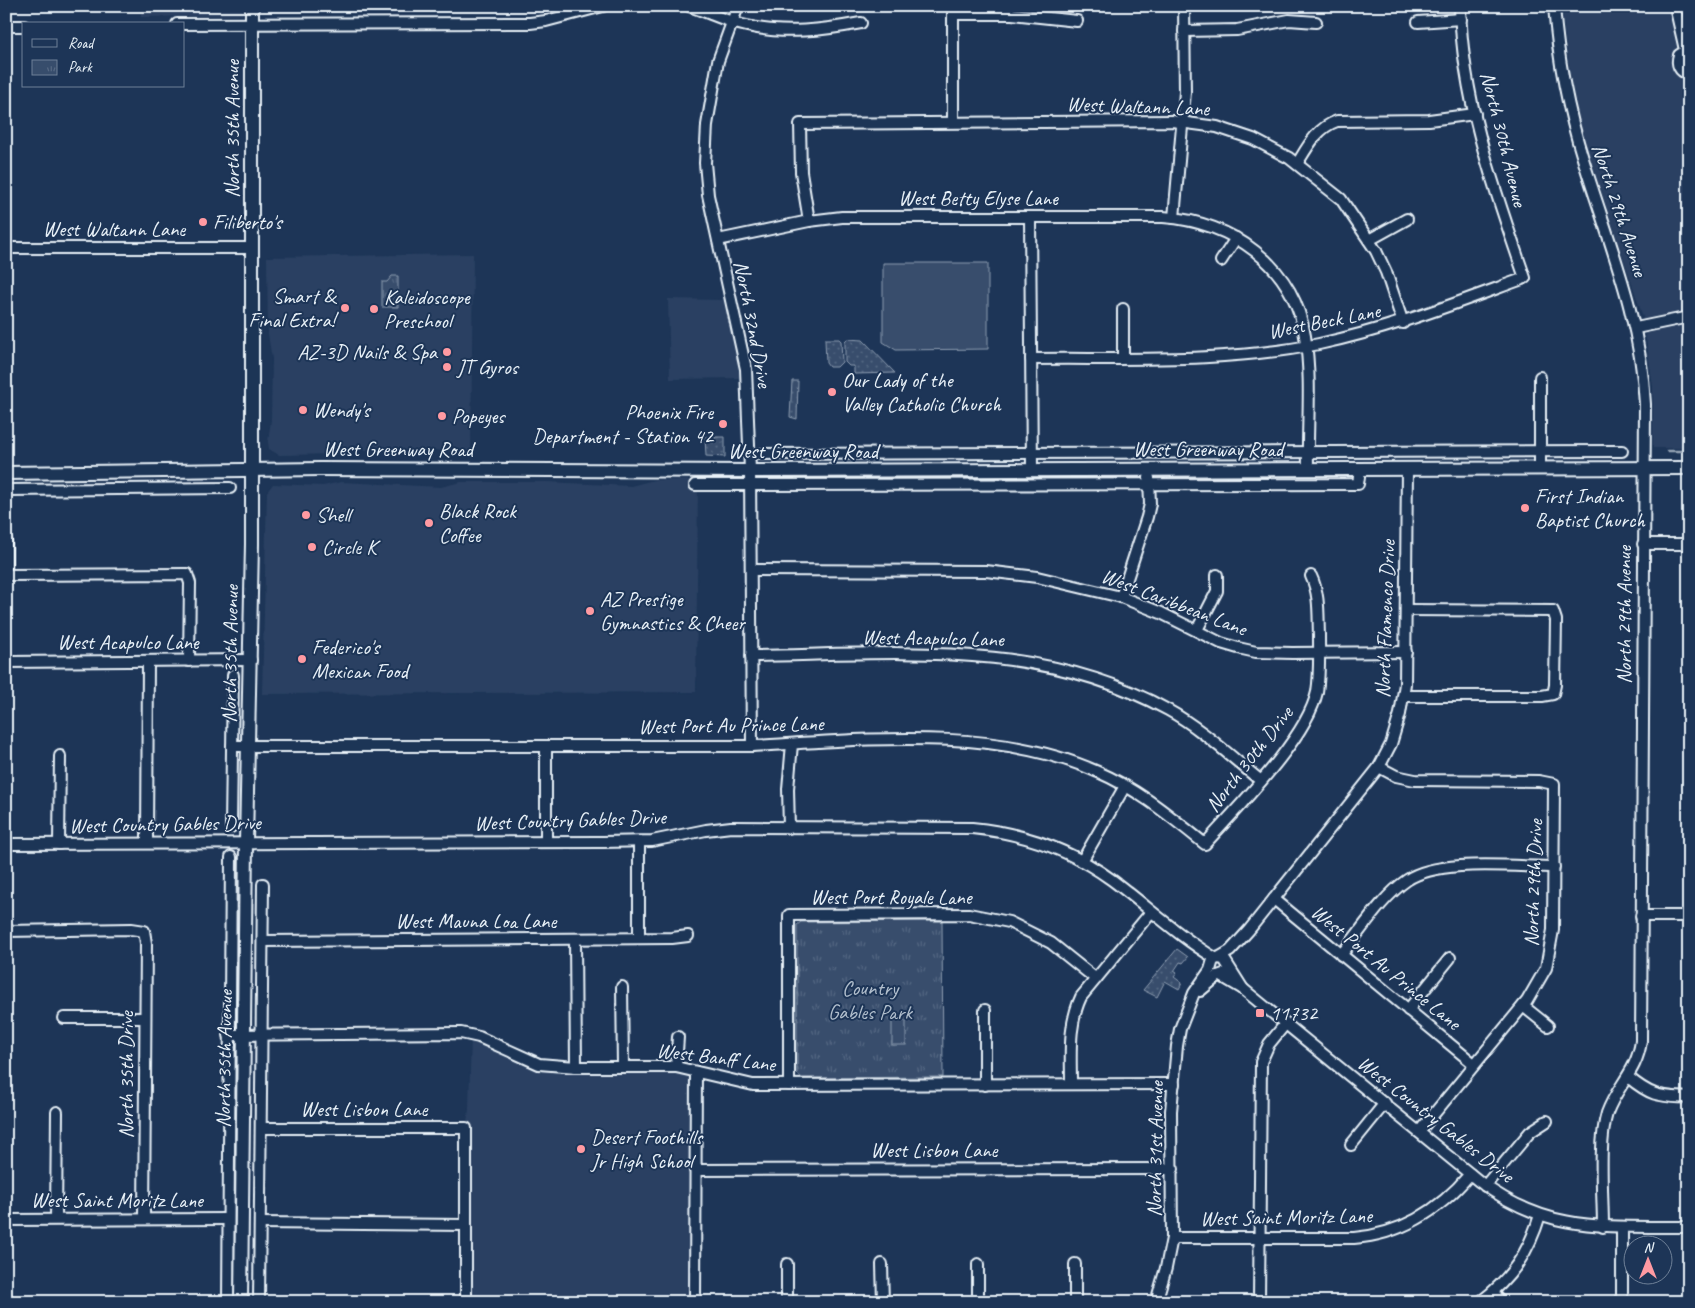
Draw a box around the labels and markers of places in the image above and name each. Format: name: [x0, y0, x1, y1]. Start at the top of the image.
place label: Filiberto's: [213, 209, 283, 235]
marker: Filiberto's: [197, 216, 209, 228]
place label: Smart & Final Extra!: [248, 283, 340, 333]
place label: Kaleidoscope Preschool: [384, 284, 471, 334]
marker: Smart & Final Extra!: [339, 302, 351, 314]
marker: Kaleidoscope Preschool: [368, 303, 380, 315]
place label: AZ-3D Nails & Spa: [297, 339, 439, 365]
marker: AZ-3D Nails & Spa: [441, 346, 453, 358]
place label: JT Gyros: [456, 354, 520, 380]
marker: JT Gyros: [441, 361, 453, 373]
place label: Our Lady of the Valley Catholic Church: [842, 367, 1002, 417]
marker: Our Lady of the Valley Catholic Church: [826, 386, 838, 398]
place label: Wendy's: [313, 397, 371, 423]
place label: Phoenix Fire Department - Station 42: [532, 399, 715, 449]
place label: Popeyes: [452, 403, 506, 429]
marker: Wendy's: [297, 404, 309, 416]
marker: Popeyes: [436, 410, 448, 422]
marker: Phoenix Fire Department - Station 42: [717, 418, 729, 430]
place label: First Indian Baptist Church: [1535, 483, 1646, 533]
place label: Black Rock Coffee: [439, 498, 517, 548]
place label: Shell: [316, 502, 354, 528]
marker: First Indian Baptist Church: [1519, 502, 1531, 514]
marker: Shell: [300, 509, 312, 521]
marker: Black Rock Coffee: [423, 517, 435, 529]
place label: Circle K: [322, 534, 381, 560]
marker: Circle K: [306, 541, 318, 553]
place label: AZ Prestige Gymnastics & Cheer: [600, 586, 746, 636]
marker: AZ Prestige Gymnastics & Cheer: [584, 605, 596, 617]
place label: Federico's Mexican Food: [312, 634, 412, 684]
marker: Federico's Mexican Food: [296, 653, 308, 665]
place label: 11732: [1270, 1000, 1319, 1026]
marker: 11732: [1254, 1007, 1266, 1019]
place label: Desert Foothills Jr High School: [590, 1124, 704, 1174]
marker: Desert Foothills Jr High School: [575, 1143, 587, 1155]

